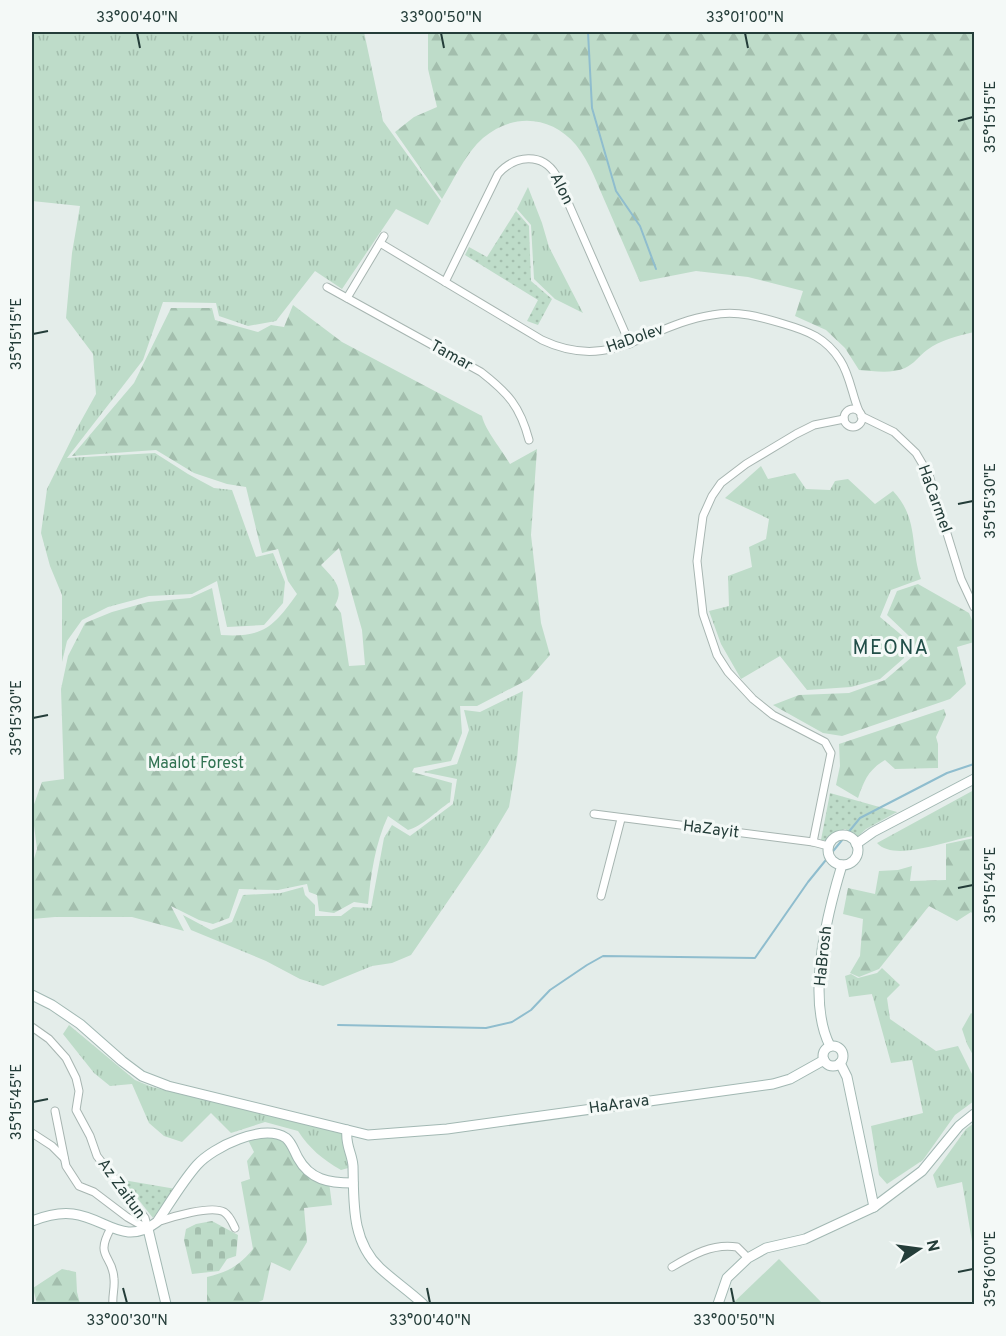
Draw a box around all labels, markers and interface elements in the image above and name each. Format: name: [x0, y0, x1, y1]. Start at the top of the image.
text: 33°00'40"N: [96, 9, 178, 28]
text: 33°00'50"N: [400, 9, 482, 28]
text: 33°01'00"N: [706, 9, 784, 28]
text: 35°15'15"E: [982, 81, 1001, 153]
street label: Alon: [545, 170, 577, 208]
text: 35°15'15"E: [8, 298, 27, 370]
street label: HaDolev: [604, 320, 666, 358]
street label: Tamar: [426, 336, 476, 376]
street label: HaCarmel: [912, 462, 956, 536]
text: 35°15'30"E: [982, 463, 1001, 539]
district label: MEONA: [852, 636, 930, 662]
text: 35°15'30"E: [8, 680, 27, 756]
park label: Maalot Forest: [148, 754, 244, 774]
street label: HaZayit: [682, 817, 740, 843]
text: 35°15'45"E: [982, 847, 1001, 923]
street label: HaBrosh: [811, 925, 837, 987]
text: 35°15'45"E: [8, 1064, 27, 1140]
street label: HaArava: [588, 1091, 650, 1119]
street label: Az Zaitun: [93, 1155, 149, 1223]
north arrow: [889, 1219, 949, 1279]
text: 35°16'00"E: [982, 1231, 1001, 1307]
text: N: [921, 1238, 943, 1254]
text: 33°00'30"N: [86, 1312, 168, 1331]
text: 33°00'40"N: [389, 1312, 471, 1331]
text: 33°00'50"N: [693, 1312, 775, 1331]

